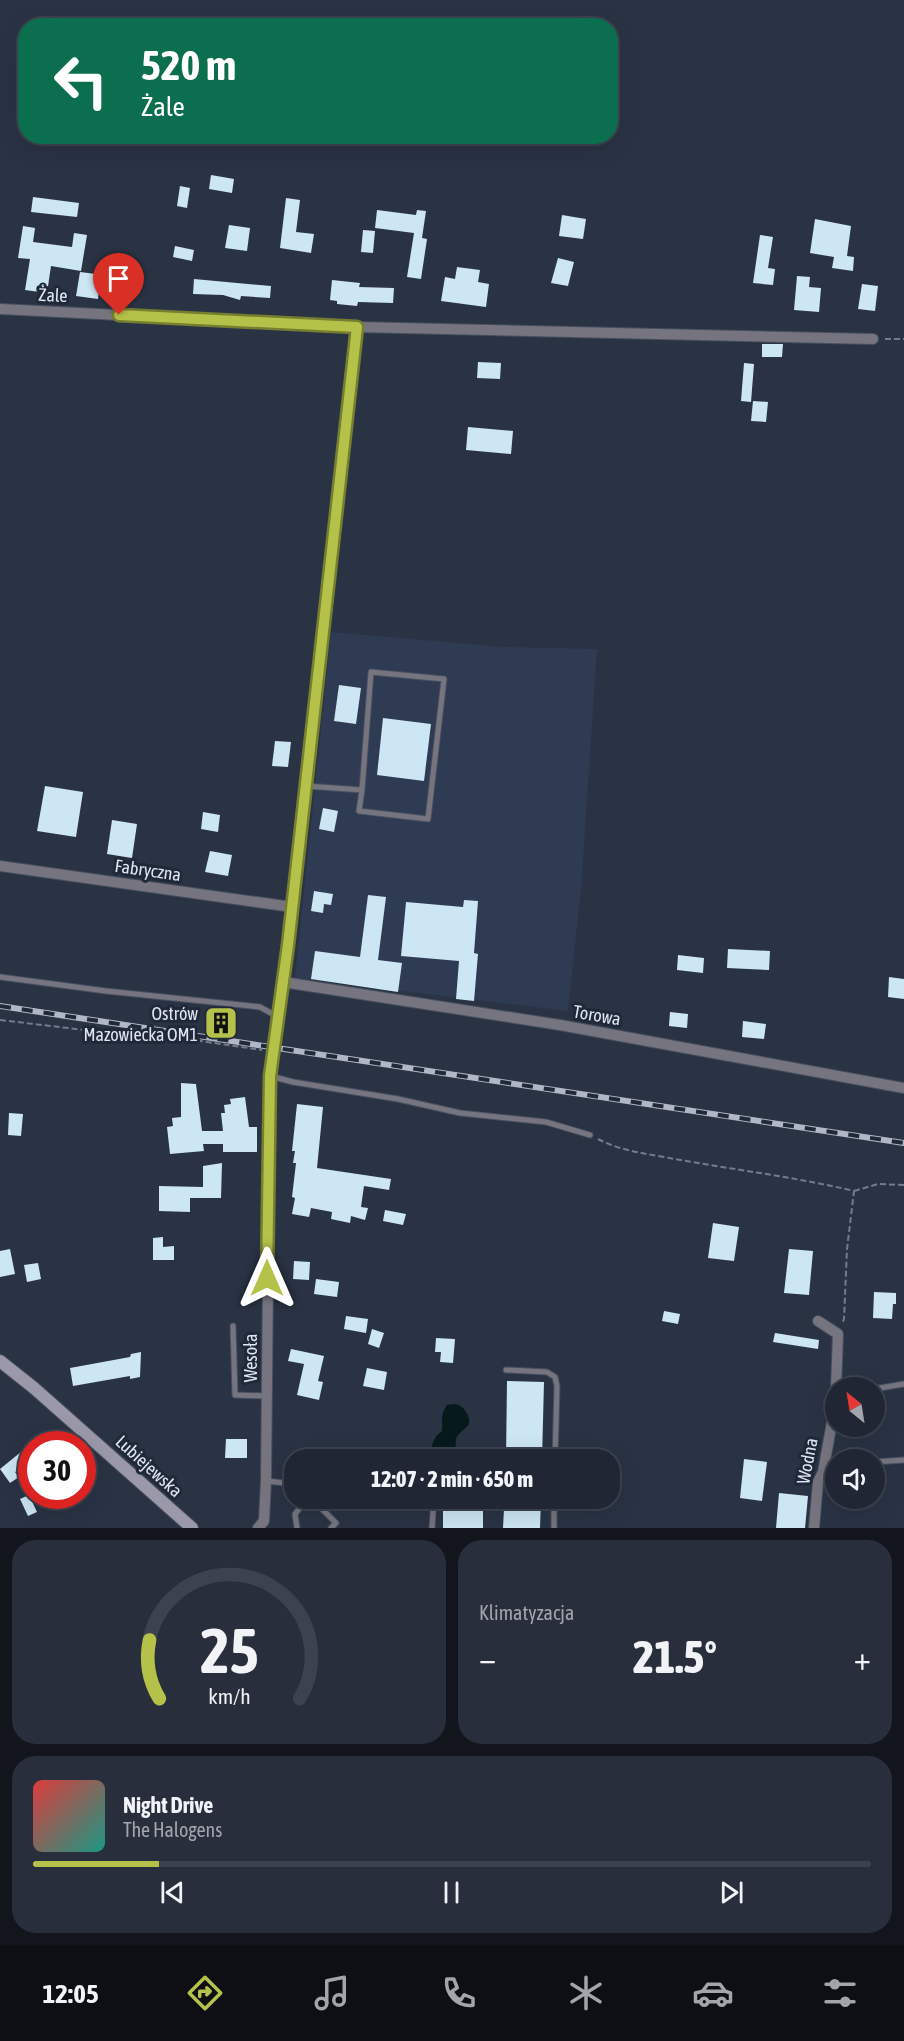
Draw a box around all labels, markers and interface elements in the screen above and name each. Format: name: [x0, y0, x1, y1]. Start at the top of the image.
text: 520 m: [141, 41, 236, 89]
icon: left: [42, 42, 120, 120]
text: Żale: [141, 91, 185, 122]
pin: [93, 253, 144, 315]
icon: arrive: [102, 262, 135, 295]
street label: Żale: [38, 284, 68, 306]
street label: Fabryczna: [114, 855, 182, 885]
street label: Torowa: [572, 1001, 622, 1029]
place label: Ostrów Mazowiecka OM1: [84, 1003, 198, 1045]
building icon: Ostrów Mazowiecka OM1: [203, 1005, 239, 1041]
position arrow: [235, 1246, 299, 1310]
street label: Wesoła: [240, 1334, 261, 1382]
north arrow: [825, 1377, 885, 1437]
map controls: [825, 1377, 885, 1509]
speed limit sign: 30: [18, 1431, 96, 1509]
street label: Lubiejewska: [111, 1431, 187, 1501]
street label: Wodna: [792, 1436, 822, 1486]
button: sound: [825, 1449, 885, 1509]
text: 12:07 · 2 min · 650 m: [371, 1466, 533, 1492]
text: Klimatyzacja: [479, 1601, 574, 1624]
text: 25: [200, 1615, 258, 1686]
text: 21.5°: [633, 1631, 717, 1683]
text: −: [479, 1639, 496, 1677]
text: +: [854, 1639, 871, 1677]
text: km/h: [208, 1684, 250, 1709]
text: Night Drive: [123, 1792, 213, 1818]
text: The Halogens: [123, 1818, 222, 1841]
icon: previous: [156, 1876, 189, 1909]
icon: pause: [435, 1876, 468, 1909]
icon: next: [715, 1876, 748, 1909]
icon: directions: [184, 1972, 226, 2014]
icon: music: [311, 1972, 353, 2014]
icon: phone: [438, 1972, 480, 2014]
icon: climate: [565, 1972, 607, 2014]
icon: car: [692, 1972, 734, 2014]
icon: filters: [819, 1972, 861, 2014]
text: 12:05: [43, 1978, 99, 2009]

